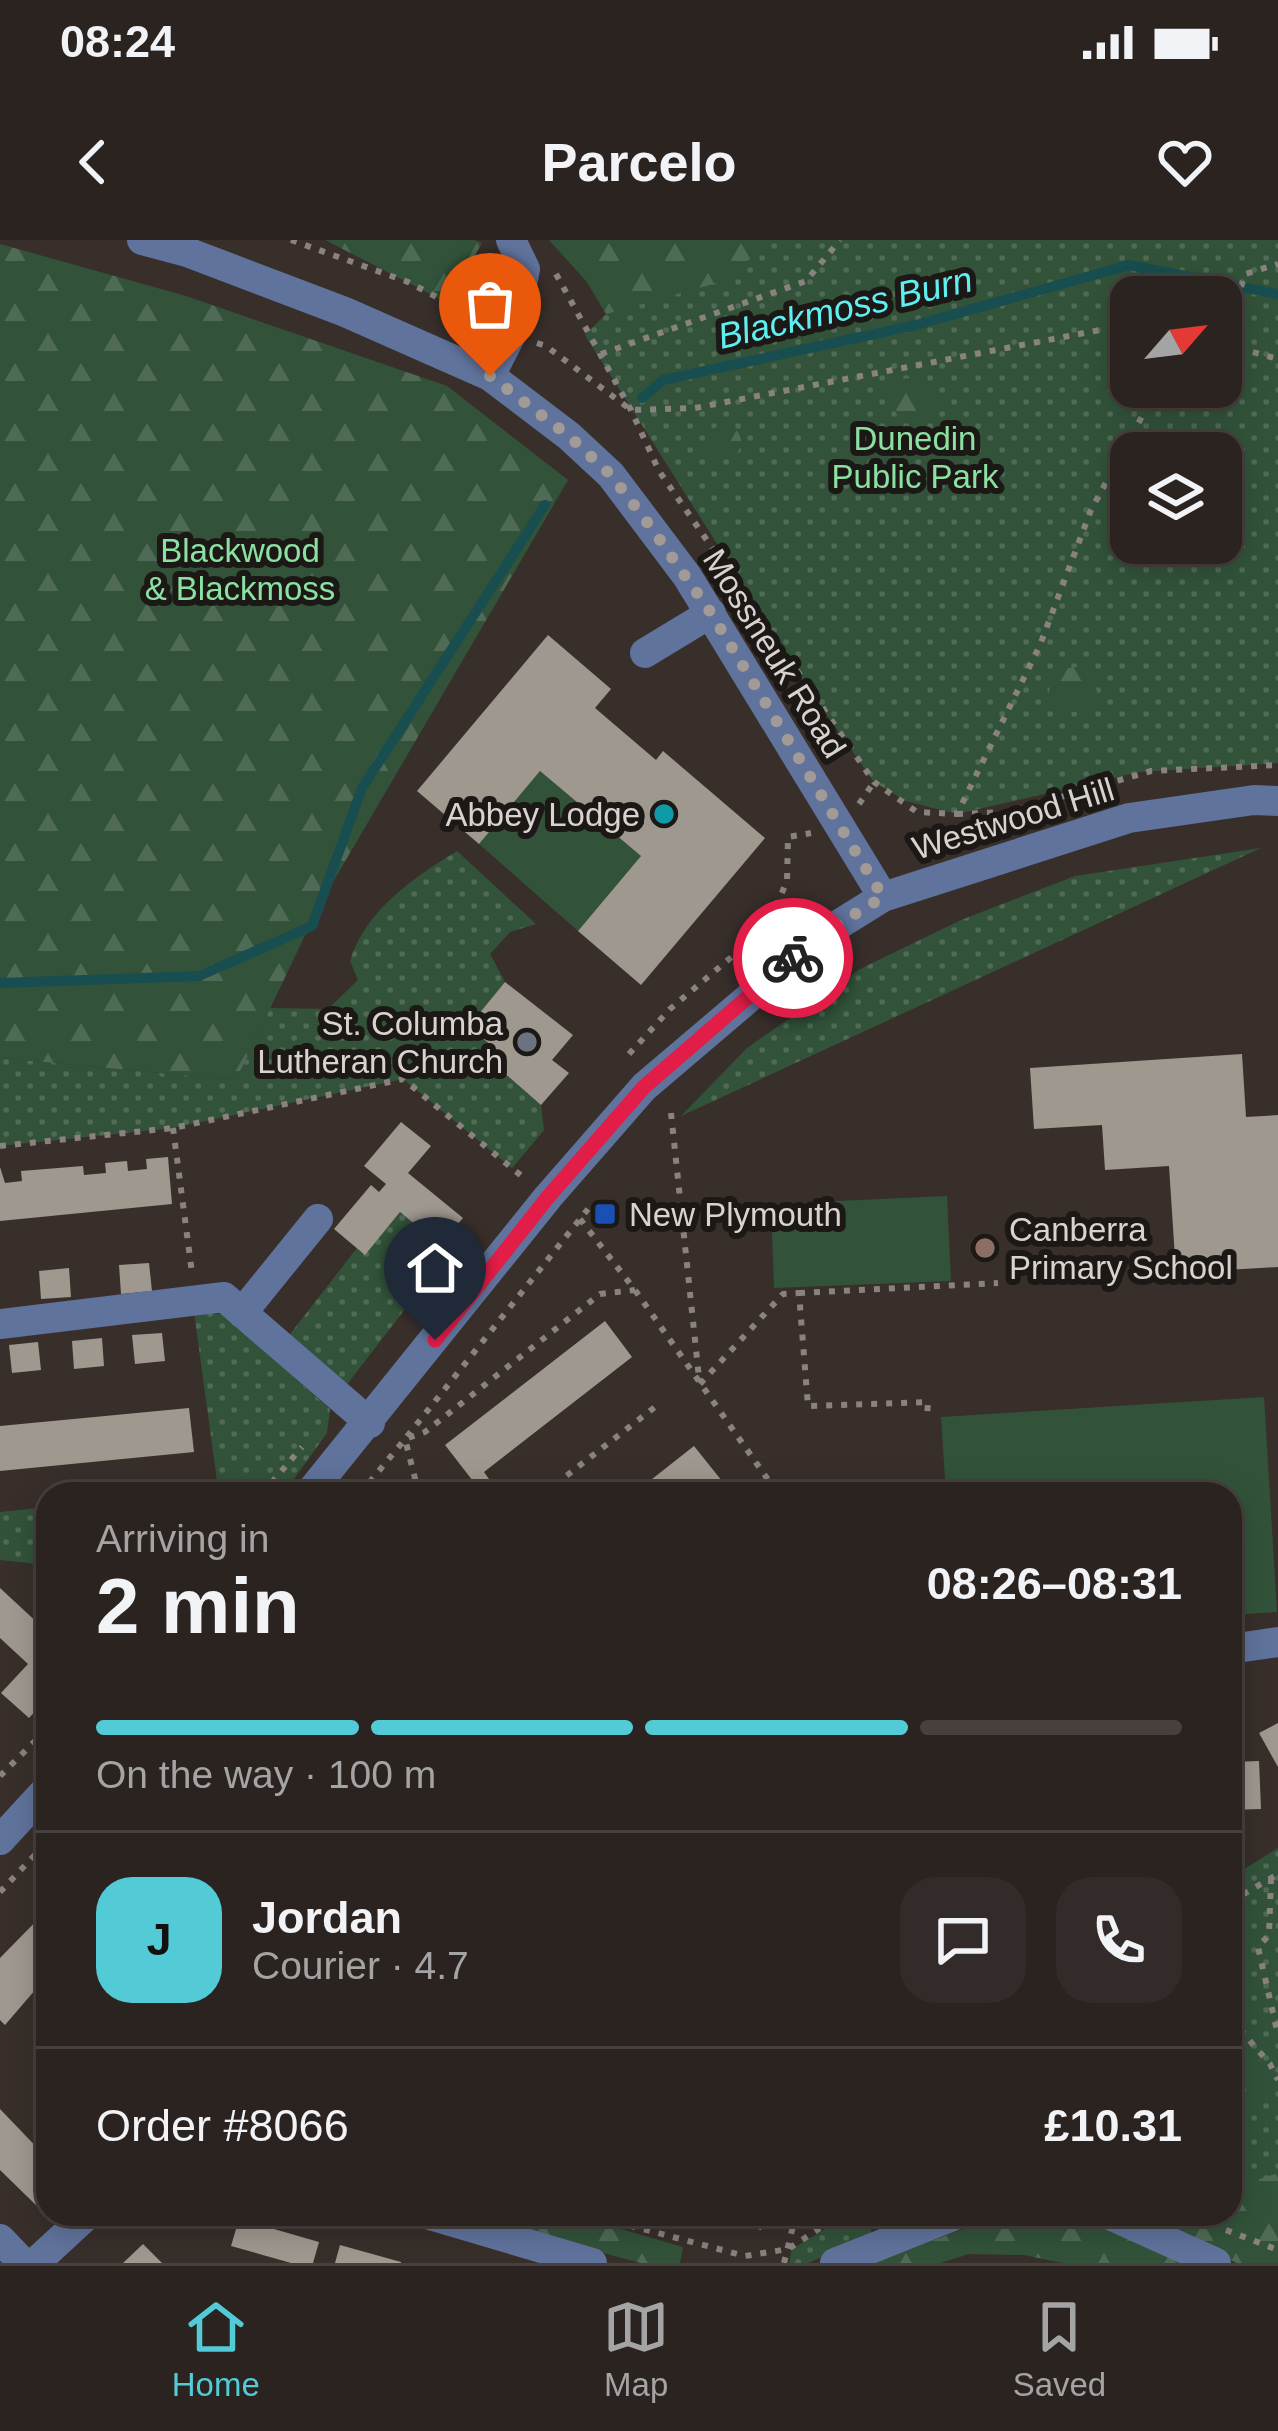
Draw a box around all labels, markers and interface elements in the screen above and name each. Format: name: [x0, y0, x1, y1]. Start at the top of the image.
text: 08:24: [60, 16, 175, 67]
icon: back: [60, 129, 126, 195]
icon: heart: [1152, 129, 1218, 195]
text: Parcelo: [541, 132, 737, 192]
pin: [439, 253, 541, 376]
water label: Blackmoss Burn: [714, 258, 976, 357]
icon: bag: [457, 271, 523, 337]
north arrow: [1110, 276, 1242, 408]
map controls: [1110, 276, 1242, 564]
park label: Dunedin Public Park: [832, 420, 999, 495]
button: layers: [1110, 432, 1242, 564]
park label: Blackwood & Blackmoss: [145, 532, 335, 607]
street label: Mossneuk Road: [696, 542, 853, 764]
street label: Westwood Hill: [908, 770, 1118, 867]
place label: Abbey Lodge: [445, 796, 640, 833]
marker: Abbey Lodge: [651, 801, 677, 827]
courier: [733, 898, 853, 1018]
icon: bike: [760, 925, 826, 991]
place label: St. Columba Lutheran Church: [257, 1005, 504, 1080]
marker: St. Columba Lutheran Church: [514, 1029, 540, 1055]
place label: New Plymouth: [629, 1196, 842, 1233]
marker: New Plymouth: [592, 1201, 618, 1227]
place label: Canberra Primary School: [1009, 1211, 1233, 1286]
pin: [384, 1217, 486, 1340]
icon: home: [402, 1235, 468, 1301]
marker: Canberra Primary School: [972, 1235, 998, 1261]
text: Arriving in: [96, 1517, 269, 1560]
text: 08:26–08:31: [927, 1558, 1182, 1609]
text: 2 min: [96, 1562, 300, 1650]
text: On the way · 100 m: [96, 1753, 436, 1796]
button: chat: [900, 1877, 1026, 2003]
button: phone: [1056, 1877, 1182, 2003]
text: Jordan: [252, 1892, 402, 1943]
text: J: [146, 1914, 172, 1965]
text: Courier · 4.7: [252, 1944, 469, 1987]
text: Order #8066: [96, 2100, 349, 2151]
text: £10.31: [1044, 2100, 1182, 2151]
tab: Home: [172, 2294, 260, 2404]
tab: Map: [603, 2294, 669, 2404]
tab: Saved: [1013, 2294, 1106, 2404]

